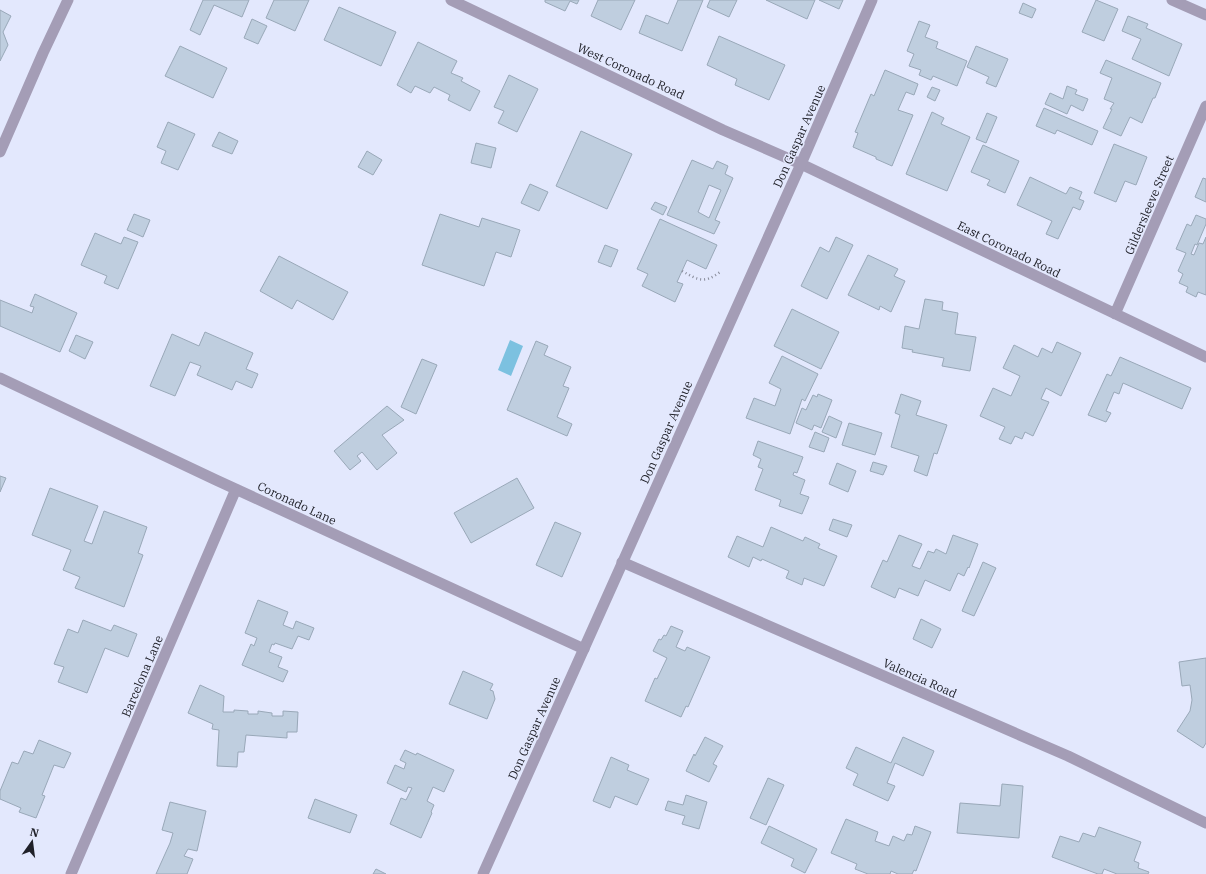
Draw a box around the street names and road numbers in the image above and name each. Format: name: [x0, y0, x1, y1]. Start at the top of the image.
street label: West Coronado Road: [575, 40, 687, 102]
street label: Don Gaspar Avenue: [770, 82, 828, 190]
street label: Gildersleeve Street: [1121, 153, 1177, 257]
street label: East Coronado Road: [955, 217, 1063, 281]
street label: Don Gaspar Avenue: [637, 378, 695, 486]
street label: Coronado Lane: [255, 478, 339, 528]
street label: Barcelona Lane: [118, 633, 166, 719]
street label: Valencia Road: [881, 655, 959, 701]
street label: Don Gaspar Avenue: [505, 674, 563, 782]

